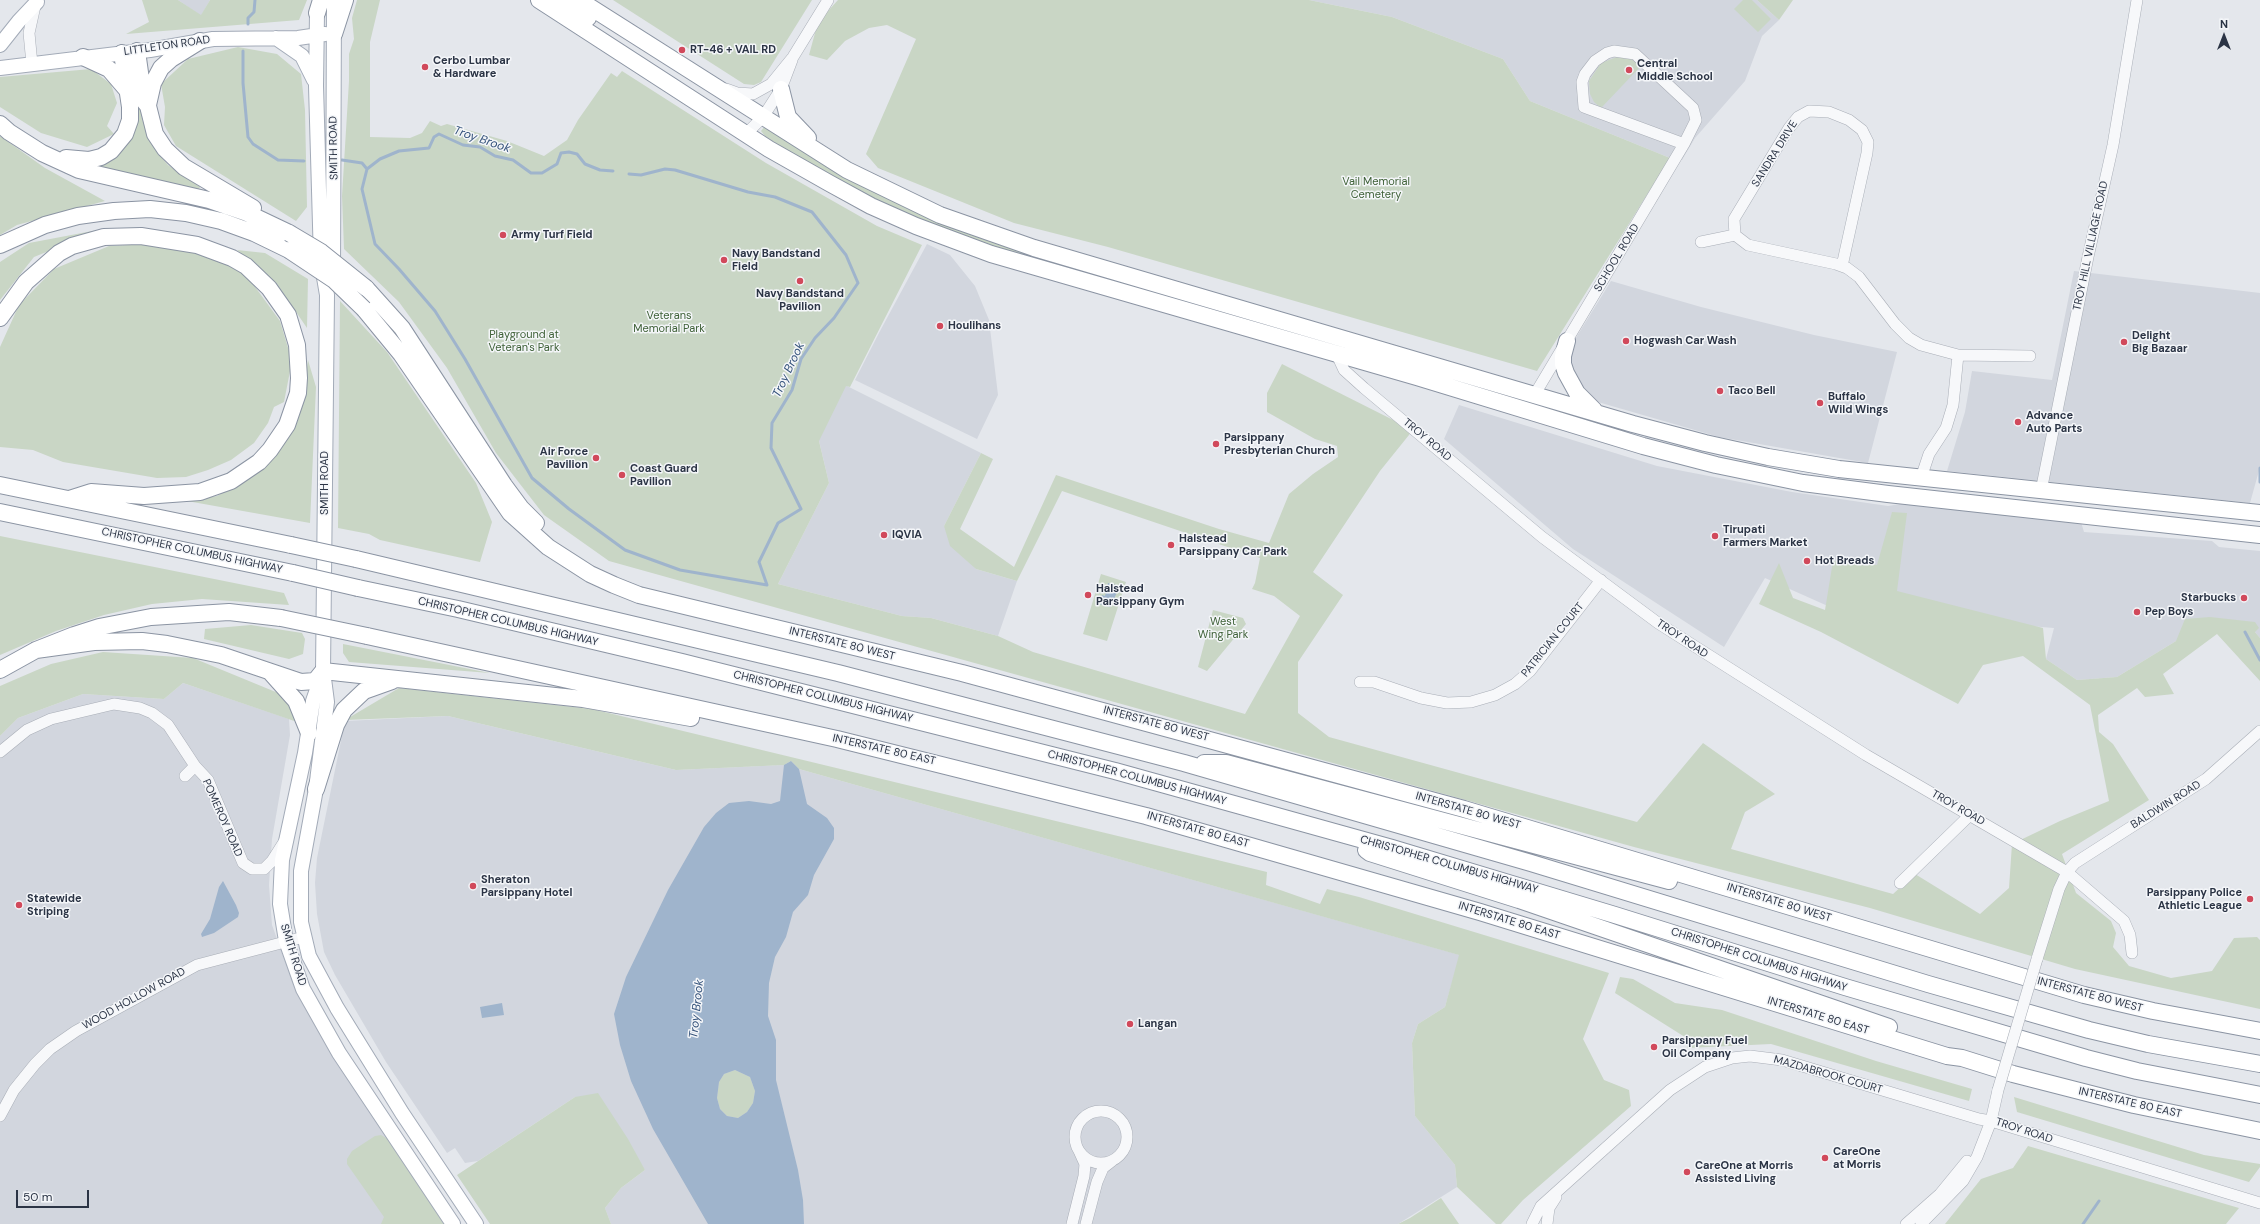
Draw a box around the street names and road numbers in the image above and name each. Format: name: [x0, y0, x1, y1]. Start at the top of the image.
street label: LITTLETON ROAD: [123, 33, 211, 59]
street label: SMITH ROAD: [327, 116, 341, 180]
street label: SANDRA DRIVE: [1749, 118, 1801, 190]
street label: TROY HILL VILLIAGE ROAD: [2071, 180, 2111, 312]
street label: SCHOOL ROAD: [1592, 222, 1642, 294]
street label: TROY ROAD: [1400, 416, 1454, 464]
street label: SMITH ROAD: [318, 451, 332, 515]
street label: CHRISTOPHER COLUMBUS HIGHWAY: [100, 525, 284, 577]
street label: CHRISTOPHER COLUMBUS HIGHWAY: [417, 595, 599, 649]
street label: PATRICIAN COURT: [1519, 600, 1587, 680]
street label: TROY ROAD: [1654, 617, 1710, 661]
street label: INTERSTATE 80 WEST: [788, 624, 896, 664]
street label: CHRISTOPHER COLUMBUS HIGHWAY: [732, 668, 914, 726]
street label: INTERSTATE 80 WEST: [1102, 704, 1210, 744]
street label: INTERSTATE 80 EAST: [831, 732, 937, 768]
street label: CHRISTOPHER COLUMBUS HIGHWAY: [1046, 748, 1228, 808]
street label: POMEROY ROAD: [199, 777, 245, 859]
street label: BALDWIN ROAD: [2129, 778, 2203, 832]
street label: TROY ROAD: [1929, 787, 1987, 829]
street label: INTERSTATE 80 WEST: [1414, 790, 1522, 832]
street label: INTERSTATE 80 EAST: [1146, 809, 1250, 851]
street label: CHRISTOPHER COLUMBUS HIGHWAY: [1358, 833, 1540, 897]
street label: INTERSTATE 80 WEST: [1725, 881, 1833, 925]
street label: INTERSTATE 80 EAST: [1457, 899, 1561, 943]
street label: SMITH ROAD: [277, 922, 309, 988]
street label: CHRISTOPHER COLUMBUS HIGHWAY: [1669, 925, 1849, 995]
street label: WOOD HOLLOW ROAD: [80, 965, 188, 1033]
street label: INTERSTATE 80 WEST: [2036, 975, 2144, 1015]
street label: INTERSTATE 80 EAST: [1766, 994, 1870, 1038]
street label: MAZDABROOK COURT: [1772, 1053, 1884, 1097]
street label: INTERSTATE 80 EAST: [2077, 1085, 2183, 1121]
street label: TROY ROAD: [1994, 1116, 2054, 1146]

